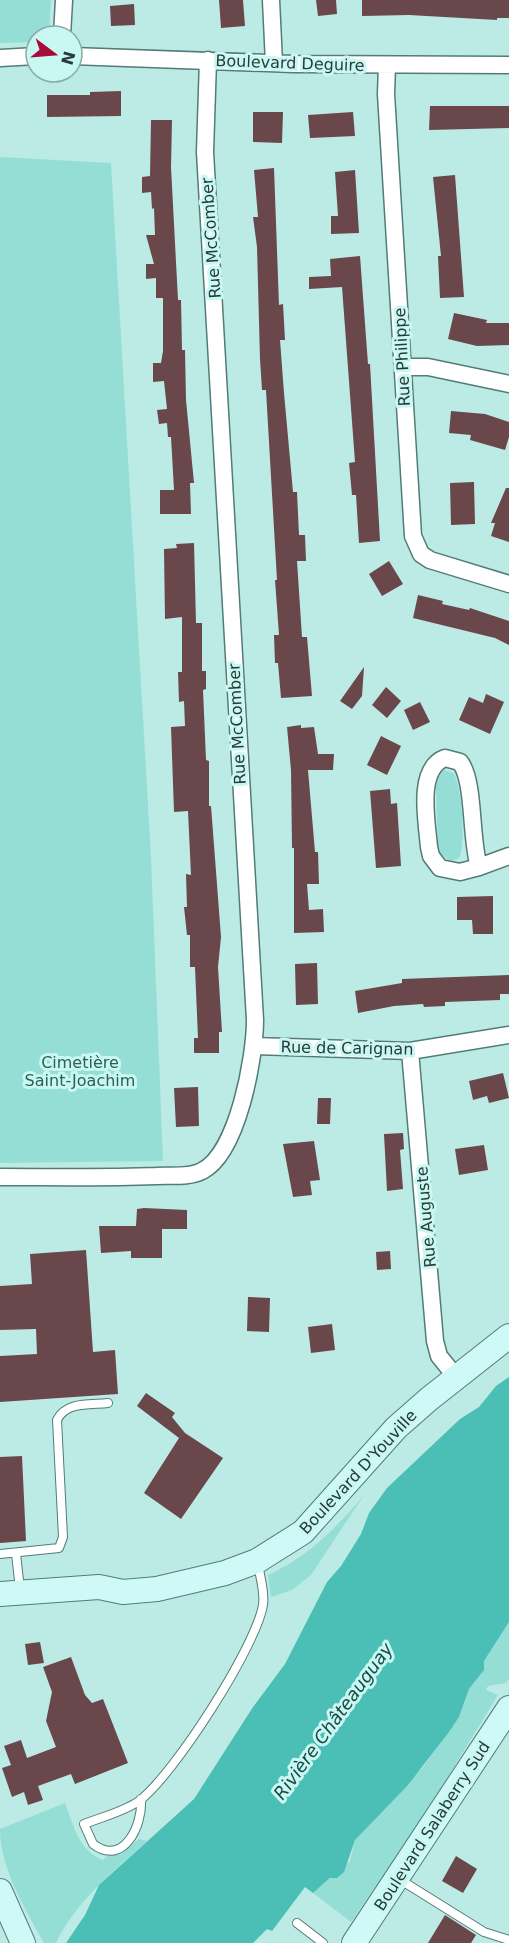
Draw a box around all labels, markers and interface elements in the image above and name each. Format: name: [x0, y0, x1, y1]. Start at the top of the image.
north arrow: [24, 24, 84, 84]
text: N: [57, 49, 79, 67]
street label: Boulevard Deguire: [215, 51, 365, 75]
street label: Rue McComber: [197, 176, 225, 299]
street label: Rue Philippe: [390, 307, 414, 407]
street label: Rue McComber: [224, 663, 250, 785]
street label: Rue de Carignan: [280, 1037, 414, 1059]
park label: Cimetière Saint-Joachim: [25, 1053, 135, 1090]
street label: Rue Auguste: [412, 1166, 440, 1268]
street label: Boulevard D'Youville: [295, 1406, 421, 1538]
water label: Rivière Châteauguay: [269, 1638, 397, 1803]
street label: Boulevard Salaberry Sud: [370, 1738, 494, 1914]

